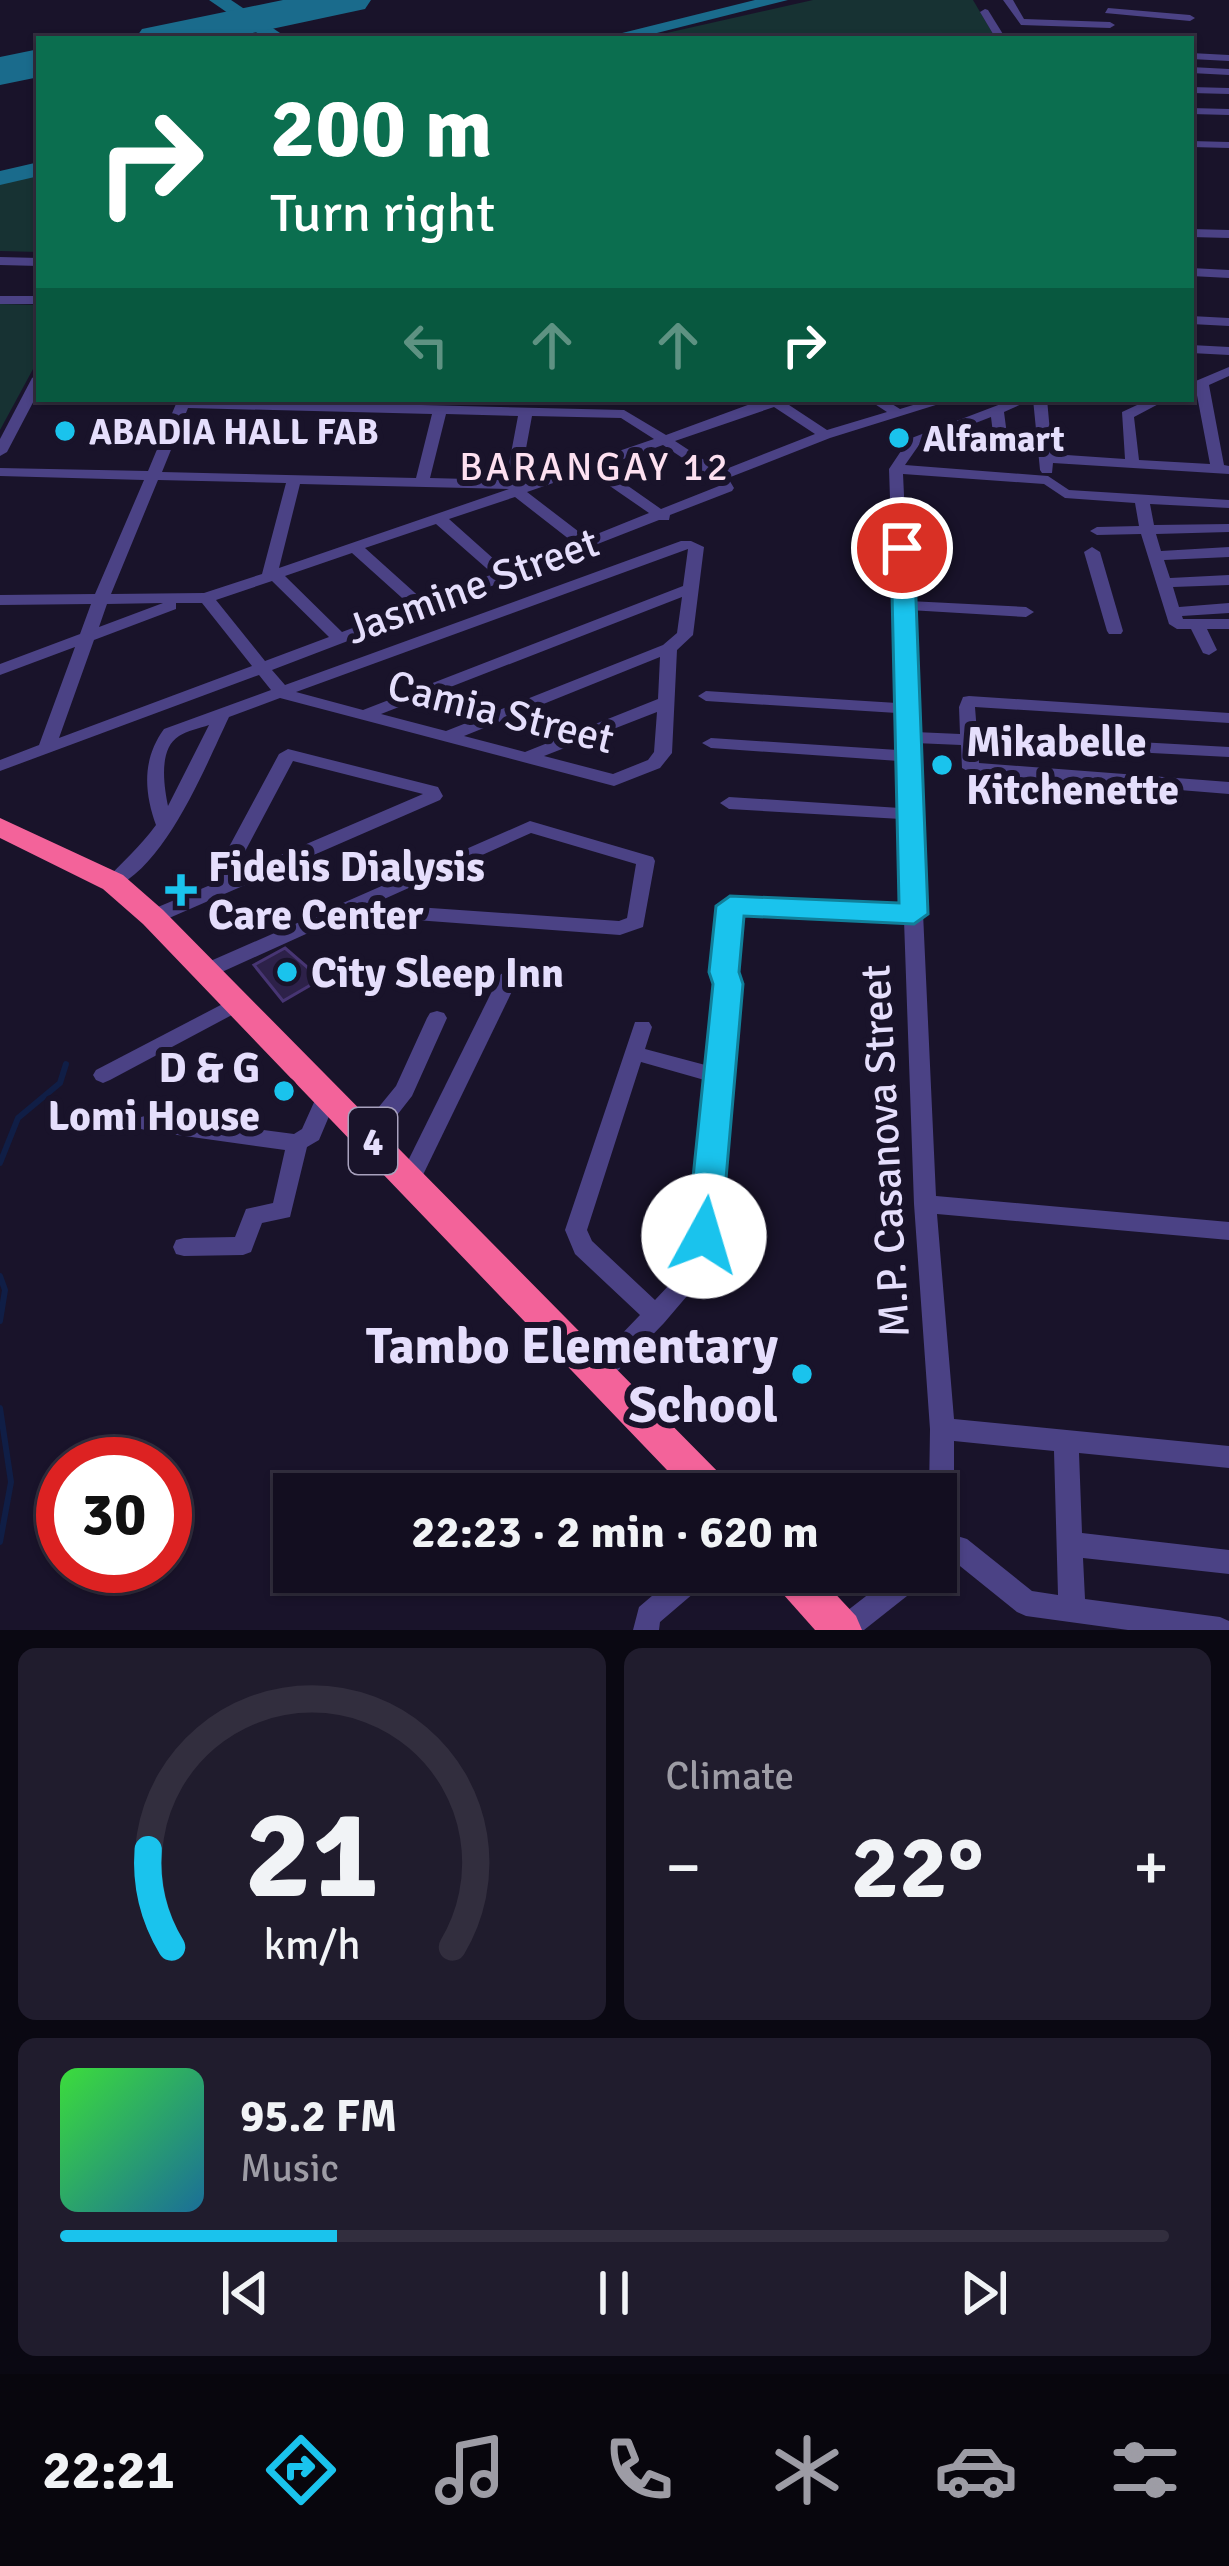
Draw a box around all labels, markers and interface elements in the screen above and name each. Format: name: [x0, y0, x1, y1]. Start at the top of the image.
text: 200 m: [270, 77, 492, 181]
icon: right: [72, 84, 228, 240]
text: Turn right: [270, 180, 495, 247]
icon: left: [393, 312, 459, 378]
icon: ahead: [519, 312, 585, 378]
icon: ahead: [645, 312, 711, 378]
icon: right: [771, 312, 837, 378]
place label: ABADIA HALL FAB: [89, 410, 379, 455]
place label: Alfamart: [923, 417, 1065, 462]
marker: ABADIA HALL FAB: [52, 418, 78, 444]
marker: Alfamart: [886, 425, 912, 451]
district label: BARANGAY 12: [459, 443, 731, 491]
pin: [851, 497, 953, 599]
icon: arrive: [869, 515, 935, 581]
street label: Jasmine Street: [339, 517, 606, 656]
street label: Camia Street: [382, 660, 619, 765]
place label: Mikabelle Kitchenette: [966, 717, 1179, 816]
marker: Mikabelle Kitchenette: [929, 752, 955, 778]
place label: Fidelis Dialysis Care Center: [208, 842, 485, 941]
marker: Fidelis Dialysis Care Center: [165, 874, 197, 906]
place label: City Sleep Inn: [311, 948, 564, 999]
marker: City Sleep Inn: [274, 959, 300, 985]
street label: M.P. Casanova Street: [850, 963, 921, 1338]
place label: D & G Lomi House: [48, 1043, 260, 1142]
marker: D & G Lomi House: [271, 1078, 297, 1104]
road number: 4: [349, 1108, 397, 1174]
position arrow: [641, 1173, 767, 1299]
place label: Tambo Elementary School: [366, 1315, 779, 1437]
marker: Tambo Elementary School: [789, 1361, 815, 1387]
speed limit sign: 30: [36, 1437, 192, 1593]
text: 22:23 · 2 min · 620 m: [411, 1505, 819, 1560]
text: Climate: [666, 1752, 794, 1800]
text: 21: [244, 1779, 379, 1932]
text: 22°: [851, 1812, 984, 1923]
text: −: [666, 1827, 701, 1908]
text: +: [1133, 1827, 1169, 1908]
text: km/h: [263, 1919, 360, 1972]
text: 95.2 FM: [240, 2089, 397, 2144]
text: Music: [240, 2144, 339, 2192]
icon: previous: [212, 2260, 278, 2326]
icon: pause: [581, 2260, 647, 2326]
icon: next: [951, 2260, 1017, 2326]
icon: directions: [259, 2428, 343, 2512]
icon: music: [428, 2428, 512, 2512]
icon: phone: [597, 2428, 681, 2512]
icon: climate: [765, 2428, 849, 2512]
icon: car: [934, 2428, 1018, 2512]
icon: filters: [1103, 2428, 1187, 2512]
text: 22:21: [42, 2437, 175, 2504]

